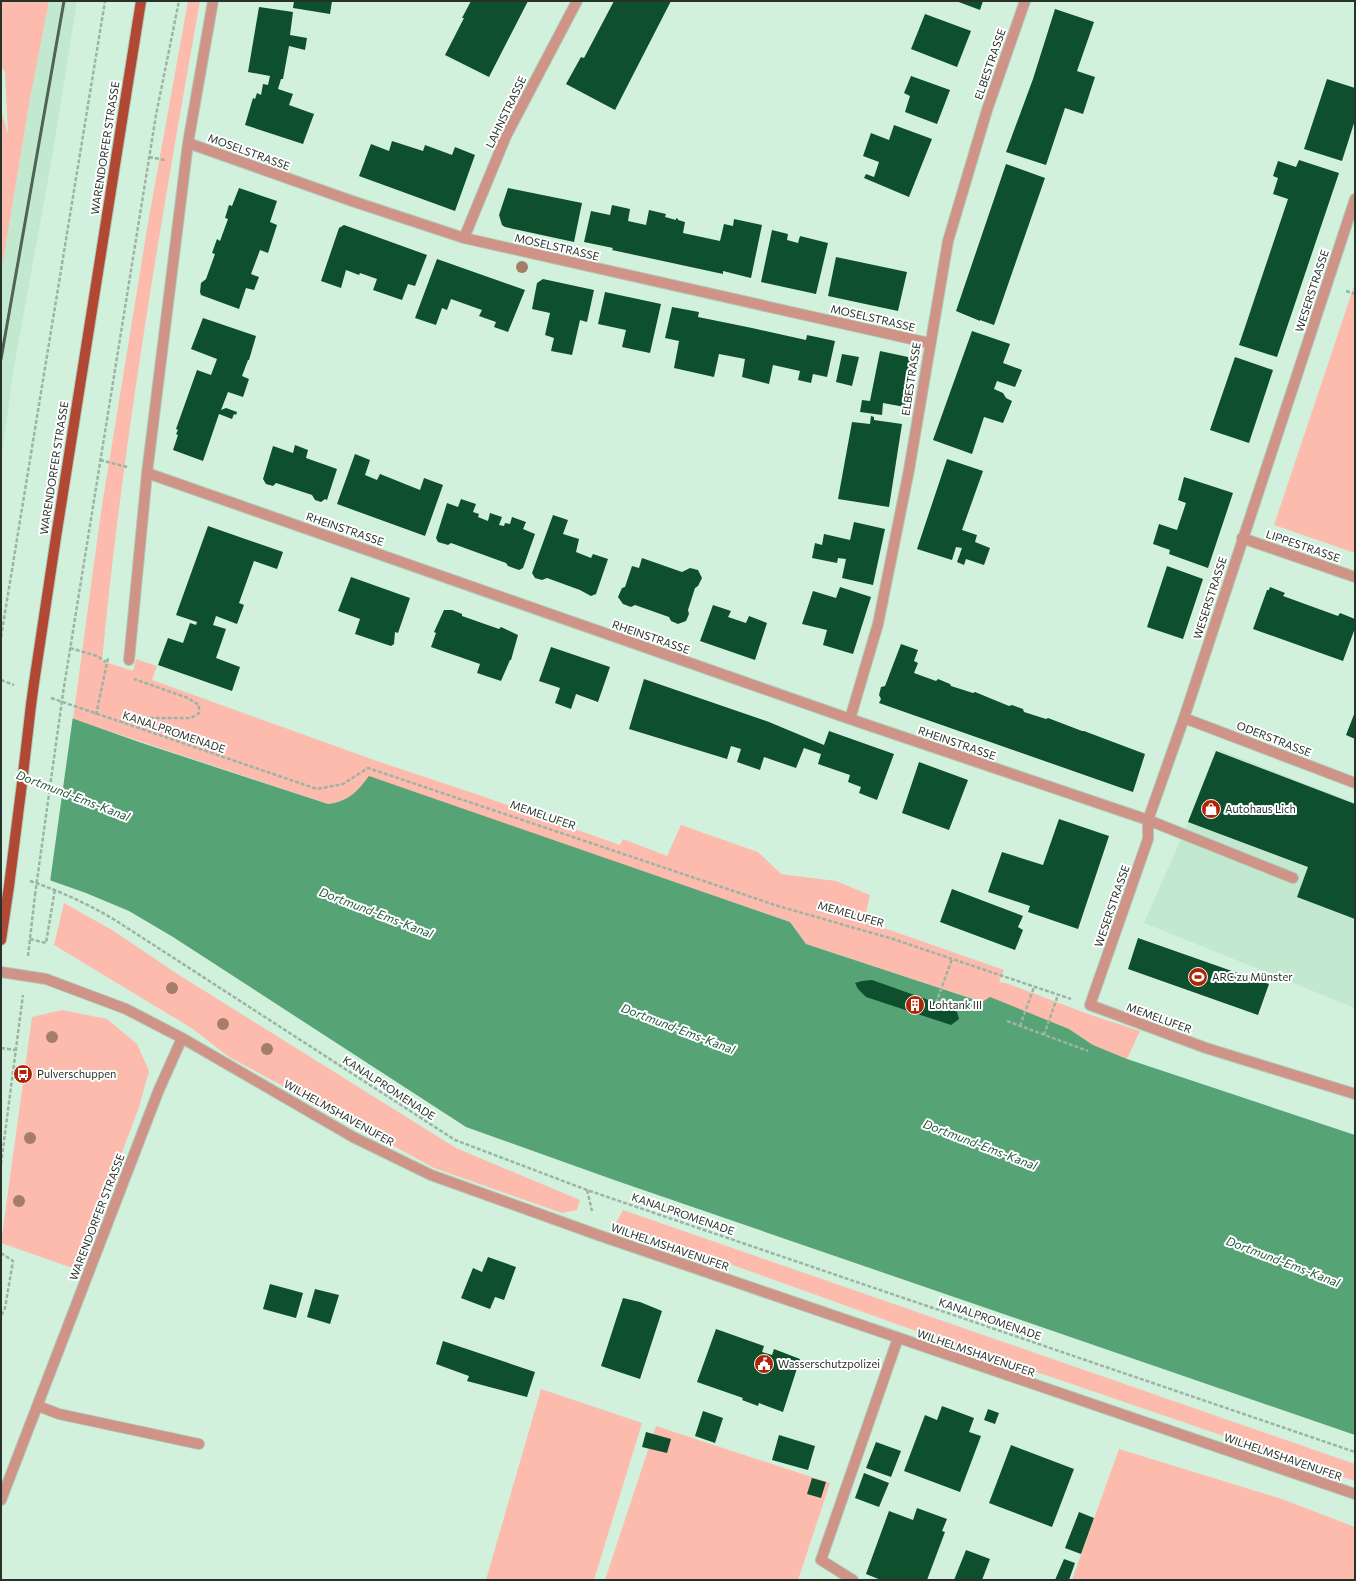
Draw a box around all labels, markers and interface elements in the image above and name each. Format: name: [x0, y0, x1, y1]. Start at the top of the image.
street label: ELBESTRASSE: [971, 27, 1008, 101]
street label: LAHNSTRASSE: [483, 74, 529, 150]
street label: WARENDORFER STRASSE: [88, 80, 121, 215]
street label: MOSELSTRASSE: [206, 131, 292, 172]
street label: MOSELSTRASSE: [514, 230, 601, 263]
street label: WESERSTRASSE: [1292, 248, 1331, 334]
street label: MOSELSTRASSE: [830, 301, 917, 334]
street label: ELBESTRASSE: [898, 341, 923, 417]
street label: WARENDORFER STRASSE: [37, 400, 70, 535]
street label: RHEINSTRASSE: [305, 509, 386, 548]
street label: LIPPESTRASSE: [1264, 527, 1342, 564]
street label: WESERSTRASSE: [1190, 555, 1229, 641]
street label: RHEINSTRASSE: [611, 617, 692, 656]
street label: KANALPROMENADE: [121, 708, 227, 755]
street label: ODERSTRASSE: [1235, 718, 1313, 759]
street label: RHEINSTRASSE: [917, 723, 998, 762]
water label: Dortmund-Ems-Kanal: [15, 767, 133, 824]
street label: MEMELUFER: [509, 797, 578, 832]
shop icon: Autohaus Lich: [1200, 798, 1222, 820]
place label: Autohaus Lich: [1225, 802, 1296, 815]
street label: WESERSTRASSE: [1091, 863, 1132, 949]
water label: Dortmund-Ems-Kanal: [318, 884, 436, 941]
street label: MEMELUFER: [816, 898, 886, 929]
sports icon: ARC zu Münster: [1187, 966, 1209, 988]
place label: ARC zu Münster: [1212, 970, 1293, 983]
building icon: Lohtank III: [904, 994, 926, 1016]
place label: Lohtank III: [929, 998, 982, 1011]
water label: Dortmund-Ems-Kanal: [620, 1000, 738, 1057]
street label: MEMELUFER: [1125, 1000, 1194, 1036]
street label: KANALPROMENADE: [341, 1053, 438, 1122]
bus stop icon: Pulverschuppen: [12, 1063, 34, 1085]
place label: Pulverschuppen: [37, 1067, 116, 1080]
street label: WILHELMSHAVENUFER: [282, 1077, 397, 1149]
water label: Dortmund-Ems-Kanal: [922, 1116, 1040, 1173]
street label: WARENDORFER STRASSE: [66, 1152, 127, 1282]
street label: KANALPROMENADE: [630, 1190, 736, 1237]
street label: WILHELMSHAVENUFER: [609, 1220, 732, 1273]
water label: Dortmund-Ems-Kanal: [1225, 1233, 1343, 1290]
street label: KANALPROMENADE: [937, 1295, 1043, 1342]
street label: WILHELMSHAVENUFER: [915, 1326, 1038, 1379]
public building icon: Wasserschutzpolizei: [753, 1353, 775, 1375]
place label: Wasserschutzpolizei: [778, 1357, 880, 1370]
street label: WILHELMSHAVENUFER: [1222, 1430, 1345, 1483]

